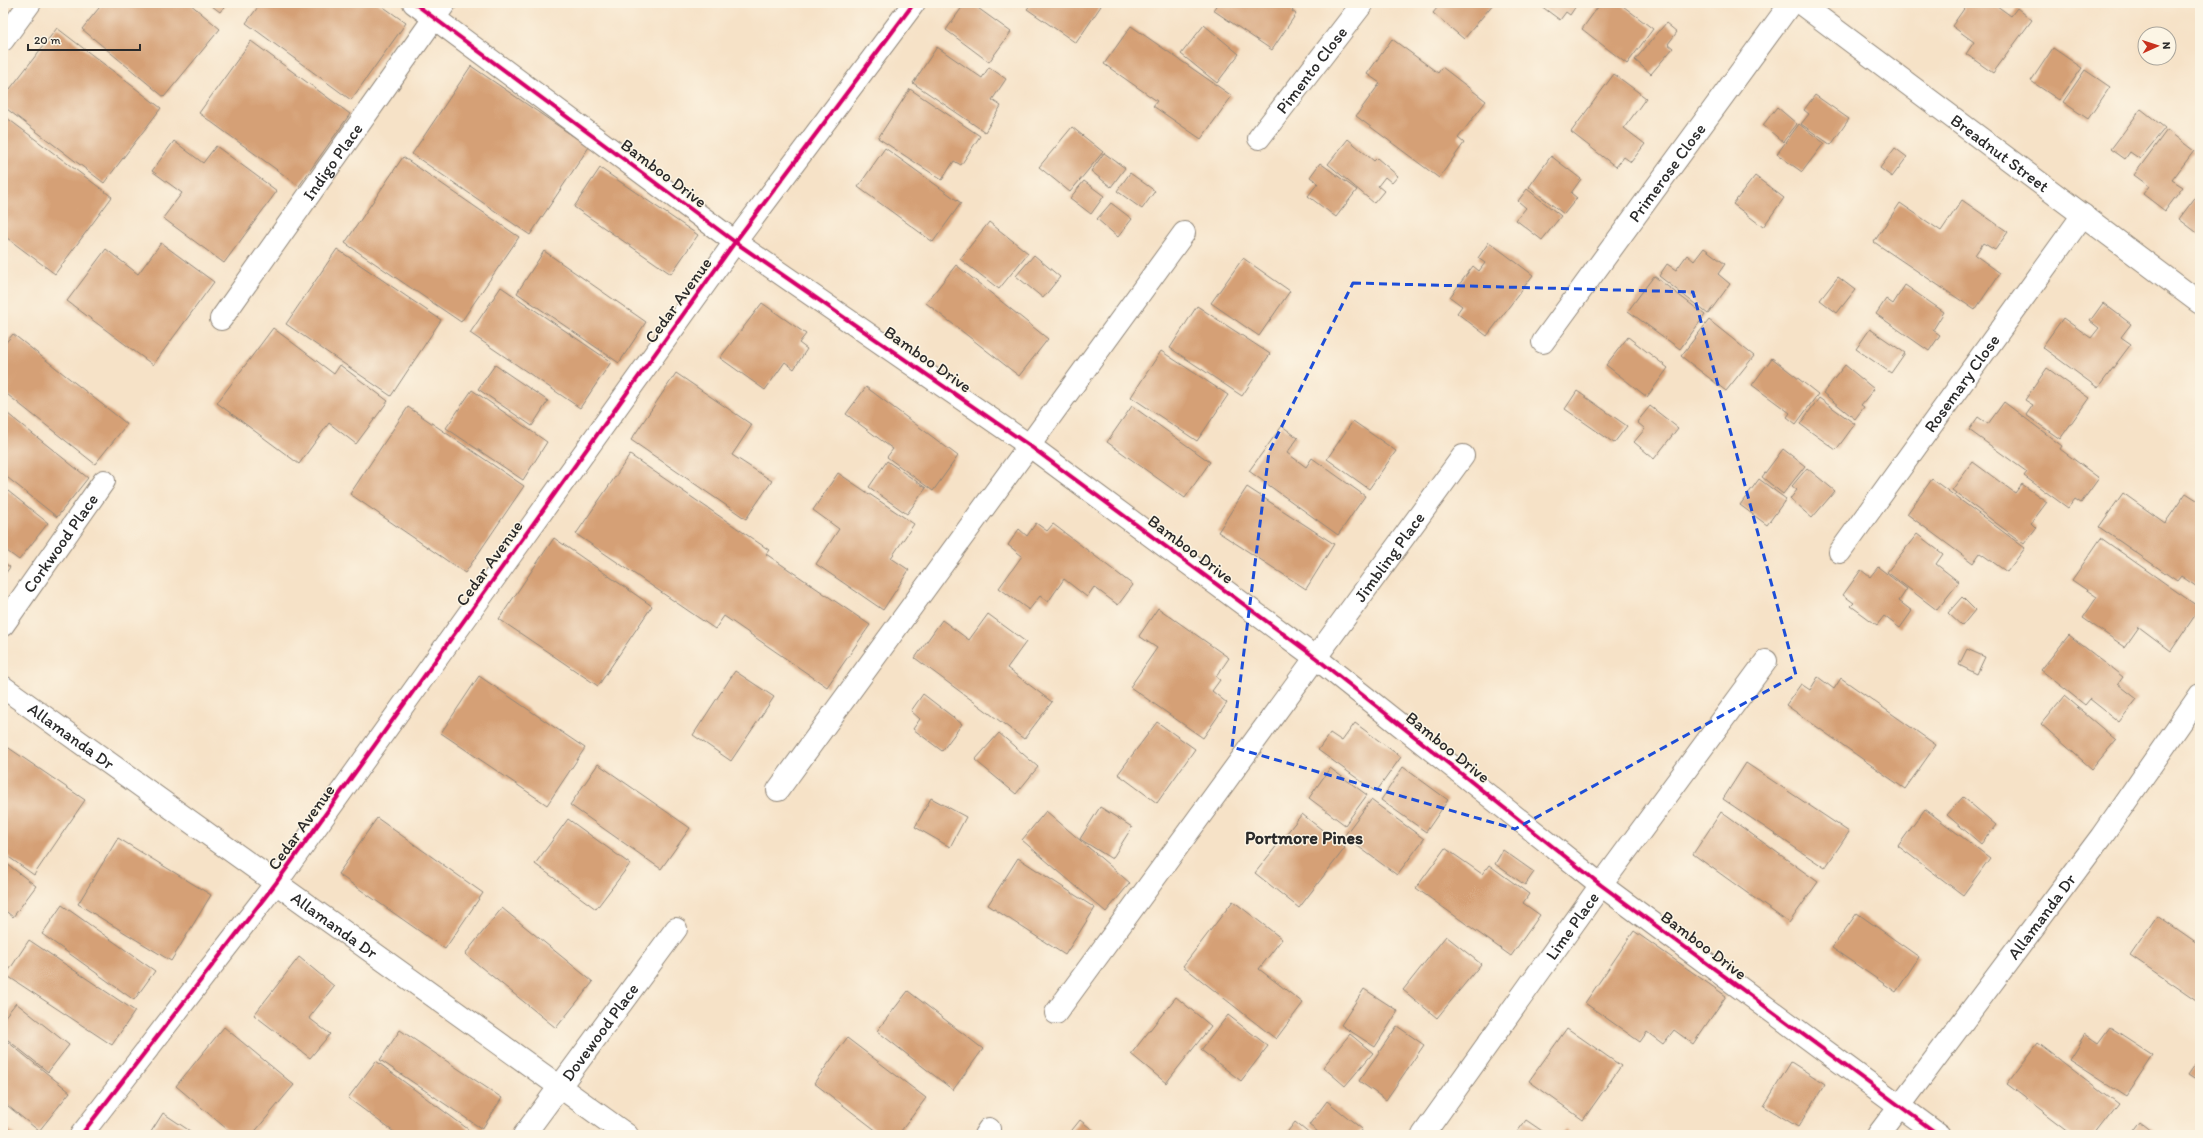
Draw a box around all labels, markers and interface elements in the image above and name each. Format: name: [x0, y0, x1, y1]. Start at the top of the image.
street label: Pimento Close: [1272, 22, 1351, 117]
scale bar: [28, 26, 140, 52]
north arrow: [2137, 26, 2177, 66]
text: 20 m: [34, 33, 61, 47]
text: N: [2160, 41, 2173, 50]
street label: Breadnut Street: [1947, 110, 2053, 196]
street label: Indigo Place: [298, 119, 367, 204]
street label: Primerose Close: [1624, 119, 1710, 226]
street label: Bamboo Drive: [617, 134, 711, 212]
street label: Cedar Avenue: [640, 253, 716, 347]
street label: Bamboo Drive: [880, 321, 976, 397]
street label: Rosemary Close: [1920, 330, 2004, 436]
street label: Corkwood Place: [19, 490, 102, 597]
street label: Jimbling Place: [1350, 508, 1429, 606]
street label: Bamboo Drive: [1144, 510, 1238, 588]
street label: Cedar Avenue: [451, 516, 527, 610]
street label: Allamanda Dr: [24, 698, 118, 774]
street label: Bamboo Drive: [1402, 707, 1494, 787]
street label: Cedar Avenue: [263, 780, 339, 874]
district label: Portmore Pines: [1245, 827, 1363, 849]
street label: Allamanda Dr: [2003, 870, 2080, 963]
street label: Allamanda Dr: [287, 887, 382, 963]
street label: Lime Place: [1541, 888, 1603, 963]
street label: Bamboo Drive: [1657, 906, 1751, 984]
street label: Dovewood Place: [557, 979, 643, 1085]

